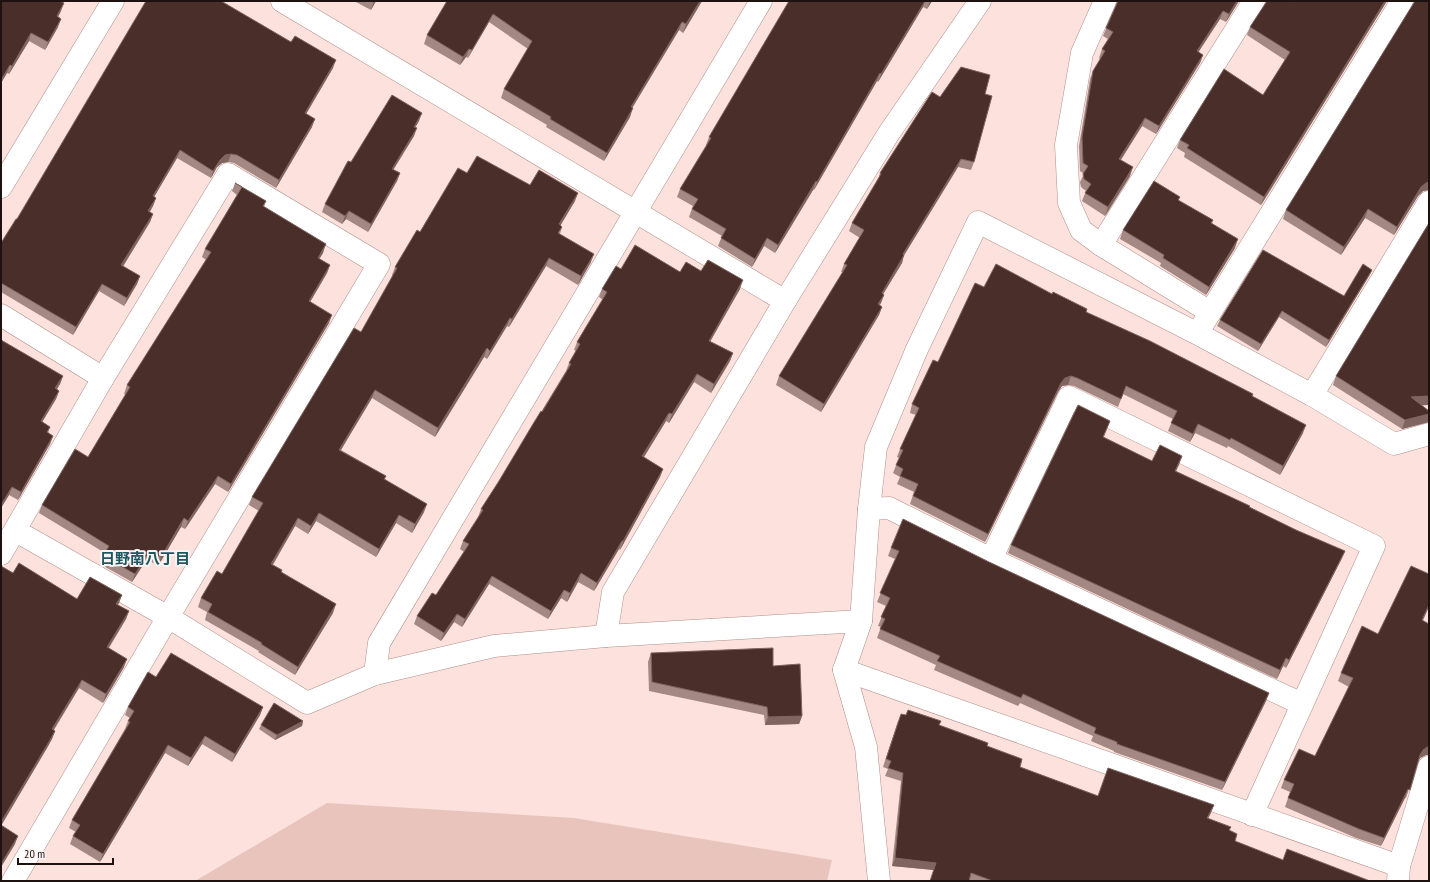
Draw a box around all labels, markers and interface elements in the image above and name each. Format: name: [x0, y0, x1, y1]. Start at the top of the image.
district label: 日野南八丁目: [100, 549, 190, 568]
scale bar: [18, 840, 113, 866]
text: 20 m: [24, 846, 45, 861]

